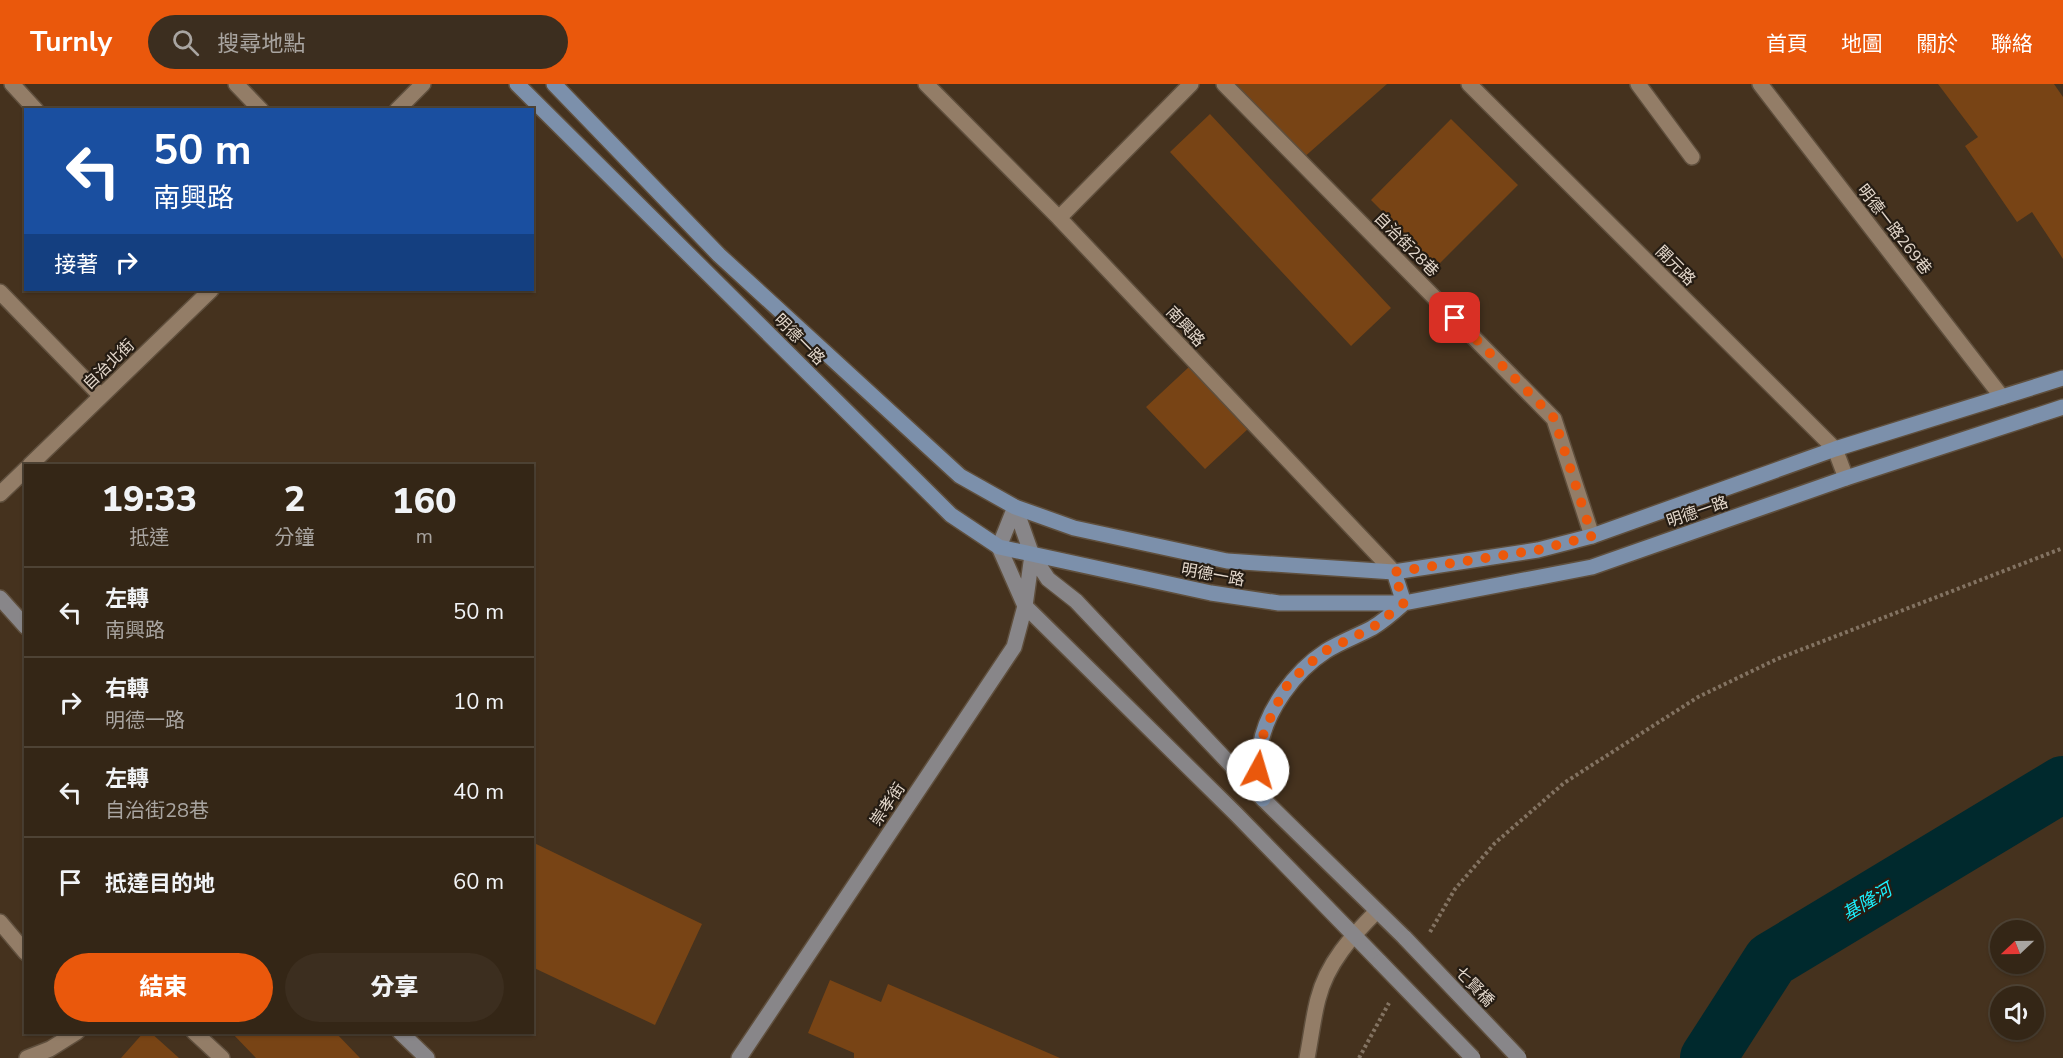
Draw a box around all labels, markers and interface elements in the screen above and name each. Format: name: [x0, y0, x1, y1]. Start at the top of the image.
search box: [148, 15, 568, 69]
text: Turnly: [30, 23, 112, 61]
icon: search: [169, 26, 202, 59]
text: 搜尋地點: [217, 29, 305, 59]
text: 首頁: [1766, 30, 1808, 58]
text: 地圖: [1841, 30, 1883, 58]
text: 關於: [1916, 30, 1958, 58]
text: 聯絡: [1991, 30, 2033, 58]
text: 50 m: [153, 122, 252, 179]
icon: left: [54, 132, 132, 210]
text: 南興路: [153, 180, 234, 217]
street label: 明德一路269巷: [1852, 180, 1936, 279]
street label: 自治街28巷: [1369, 208, 1443, 282]
street label: 開元路: [1651, 241, 1700, 290]
icon: right: [110, 246, 143, 279]
text: 接著: [54, 250, 98, 280]
pin: [1429, 292, 1480, 343]
icon: arrive: [1438, 301, 1471, 334]
street label: 南興路: [1161, 302, 1210, 352]
street label: 明德一路: [769, 309, 830, 370]
street label: 自治北街: [78, 335, 139, 395]
text: 19:33: [101, 475, 197, 524]
text: 2: [284, 475, 305, 524]
text: 160: [392, 477, 457, 526]
street label: 明德一路: [1663, 491, 1731, 533]
text: m: [416, 523, 433, 550]
text: 抵達: [129, 524, 169, 551]
text: 分鐘: [274, 524, 314, 551]
street label: 明德一路: [1179, 559, 1246, 591]
text: 左轉: [105, 584, 149, 614]
icon: left: [54, 596, 87, 629]
text: 50 m: [453, 597, 504, 627]
text: 南興路: [105, 617, 165, 644]
text: 右轉: [105, 674, 149, 704]
icon: right: [54, 686, 87, 719]
text: 10 m: [453, 687, 504, 717]
text: 明德一路: [105, 707, 185, 734]
position arrow: [1226, 738, 1290, 802]
text: 左轉: [105, 764, 149, 794]
icon: left: [54, 776, 87, 809]
text: 40 m: [453, 777, 504, 807]
street label: 崇孝街: [865, 779, 910, 831]
text: 自治街28巷: [105, 797, 209, 824]
icon: arrive: [54, 866, 87, 899]
text: 60 m: [453, 867, 504, 897]
text: 抵達目的地: [105, 869, 215, 899]
water label: 基隆河: [1838, 876, 1899, 926]
north arrow: [1990, 920, 2044, 974]
map controls: [1990, 920, 2044, 1040]
button: 結束: [54, 953, 273, 1022]
button: 分享: [285, 953, 504, 1022]
street label: 七賢橋: [1450, 962, 1499, 1012]
button: sound: [1990, 986, 2044, 1040]

